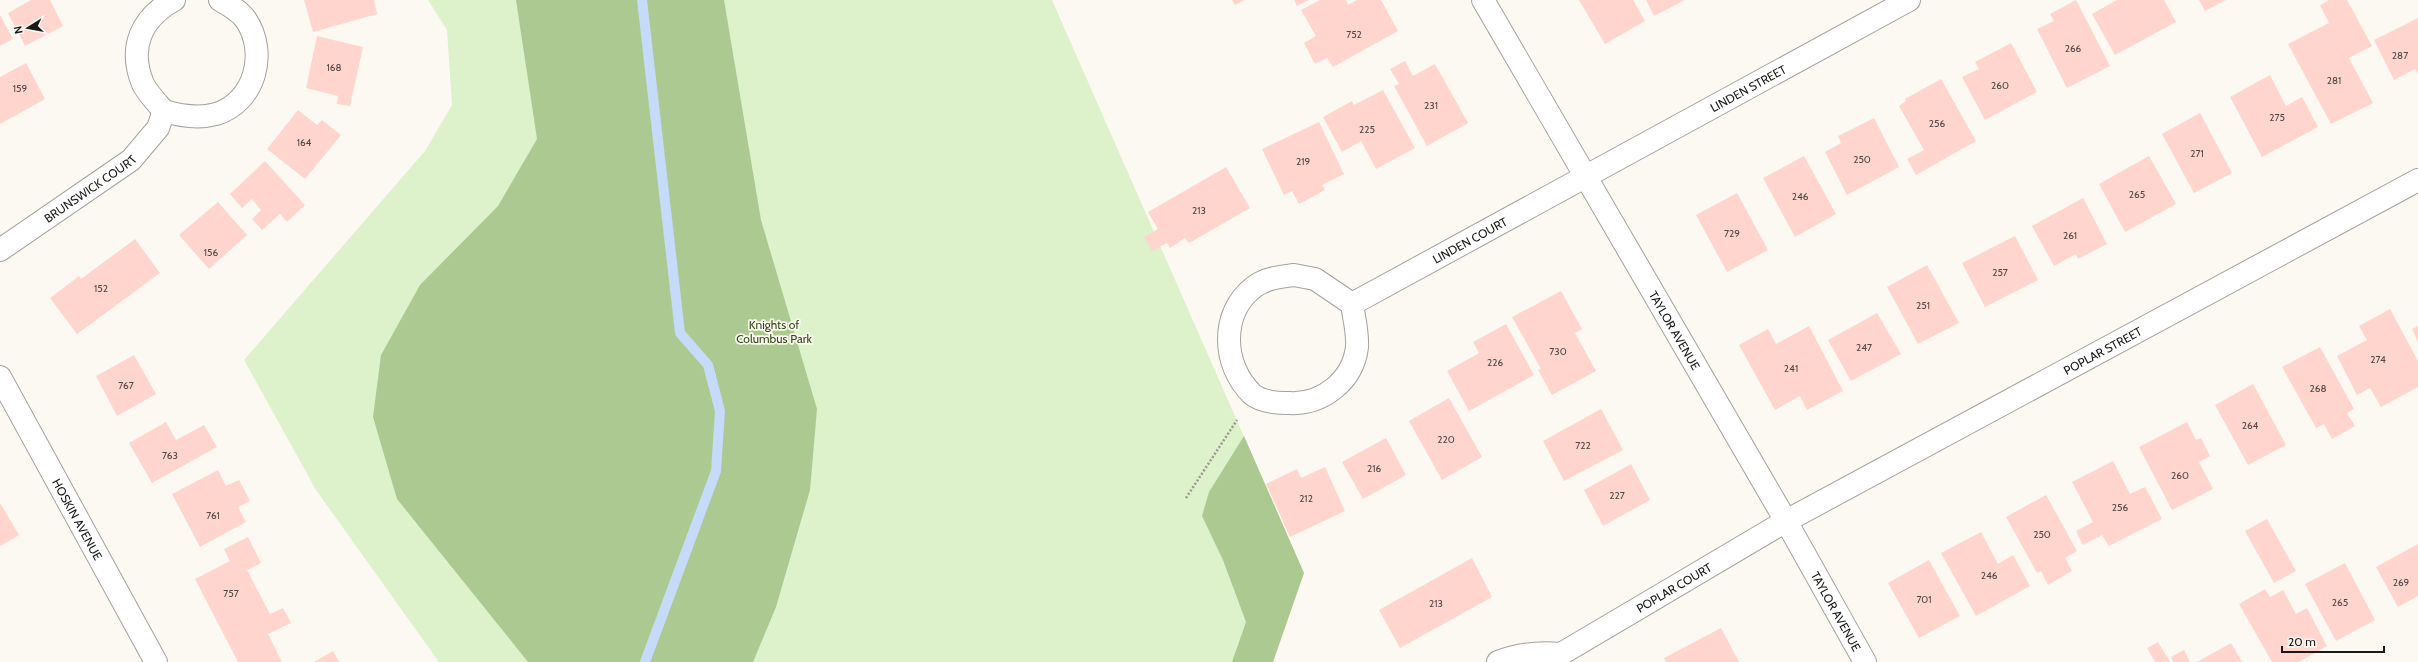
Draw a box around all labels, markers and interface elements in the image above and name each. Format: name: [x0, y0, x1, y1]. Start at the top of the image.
north arrow: [8, 8, 48, 48]
text: N: [11, 25, 26, 35]
house number: 752: [1346, 28, 1362, 41]
house number: 266: [2065, 42, 2082, 55]
house number: 287: [2392, 49, 2408, 62]
house number: 168: [326, 61, 342, 74]
street label: LINDEN STREET: [1707, 61, 1789, 115]
house number: 281: [2327, 74, 2341, 87]
house number: 260: [1991, 79, 2009, 92]
house number: 159: [13, 82, 27, 95]
house number: 231: [1424, 99, 1438, 112]
house number: 275: [2269, 111, 2285, 124]
house number: 256: [1929, 117, 1945, 130]
house number: 225: [1359, 123, 1375, 136]
house number: 164: [297, 136, 312, 149]
house number: 271: [2190, 147, 2204, 160]
street label: BRUNSWICK COURT: [41, 151, 140, 225]
house number: 250: [1853, 153, 1871, 166]
house number: 219: [1296, 155, 1310, 168]
house number: 265: [2129, 188, 2145, 201]
house number: 246: [1792, 190, 1809, 203]
house number: 213: [1192, 204, 1206, 217]
street label: LINDEN COURT: [1430, 213, 1510, 266]
house number: 729: [1724, 227, 1740, 240]
house number: 261: [2063, 229, 2077, 242]
house number: 156: [204, 246, 218, 259]
house number: 257: [1992, 266, 2008, 279]
house number: 152: [94, 282, 108, 295]
street label: TAYLOR AVENUE: [1646, 288, 1704, 373]
house number: 251: [1916, 299, 1930, 312]
park label: Knights of Columbus Park: [736, 317, 812, 346]
street label: POPLAR STREET: [2061, 323, 2145, 377]
house number: 247: [1856, 341, 1872, 354]
house number: 730: [1549, 345, 1567, 358]
house number: 274: [2370, 353, 2386, 366]
house number: 226: [1487, 356, 1503, 369]
house number: 241: [1784, 362, 1798, 375]
house number: 767: [118, 379, 134, 392]
house number: 268: [2310, 382, 2326, 395]
house number: 264: [2242, 419, 2259, 432]
house number: 220: [1437, 433, 1455, 446]
house number: 722: [1575, 439, 1591, 452]
house number: 763: [162, 449, 178, 462]
house number: 216: [1367, 462, 1381, 475]
house number: 260: [2171, 469, 2189, 482]
street label: HOSKIN AVENUE: [50, 476, 106, 563]
house number: 227: [1609, 489, 1625, 502]
house number: 212: [1299, 492, 1313, 505]
house number: 256: [2112, 501, 2128, 514]
house number: 761: [206, 509, 220, 522]
house number: 250: [2033, 528, 2051, 541]
street label: POPLAR COURT: [1633, 559, 1715, 615]
street label: TAYLOR AVENUE: [1808, 569, 1865, 654]
house number: 246: [1981, 569, 1998, 582]
house number: 269: [2393, 576, 2410, 589]
house number: 757: [223, 587, 239, 600]
house number: 701: [1916, 593, 1932, 606]
house number: 265: [2332, 596, 2348, 609]
house number: 213: [1429, 597, 1443, 610]
scale bar: [2282, 628, 2384, 654]
text: 20 m: [2288, 634, 2316, 649]

